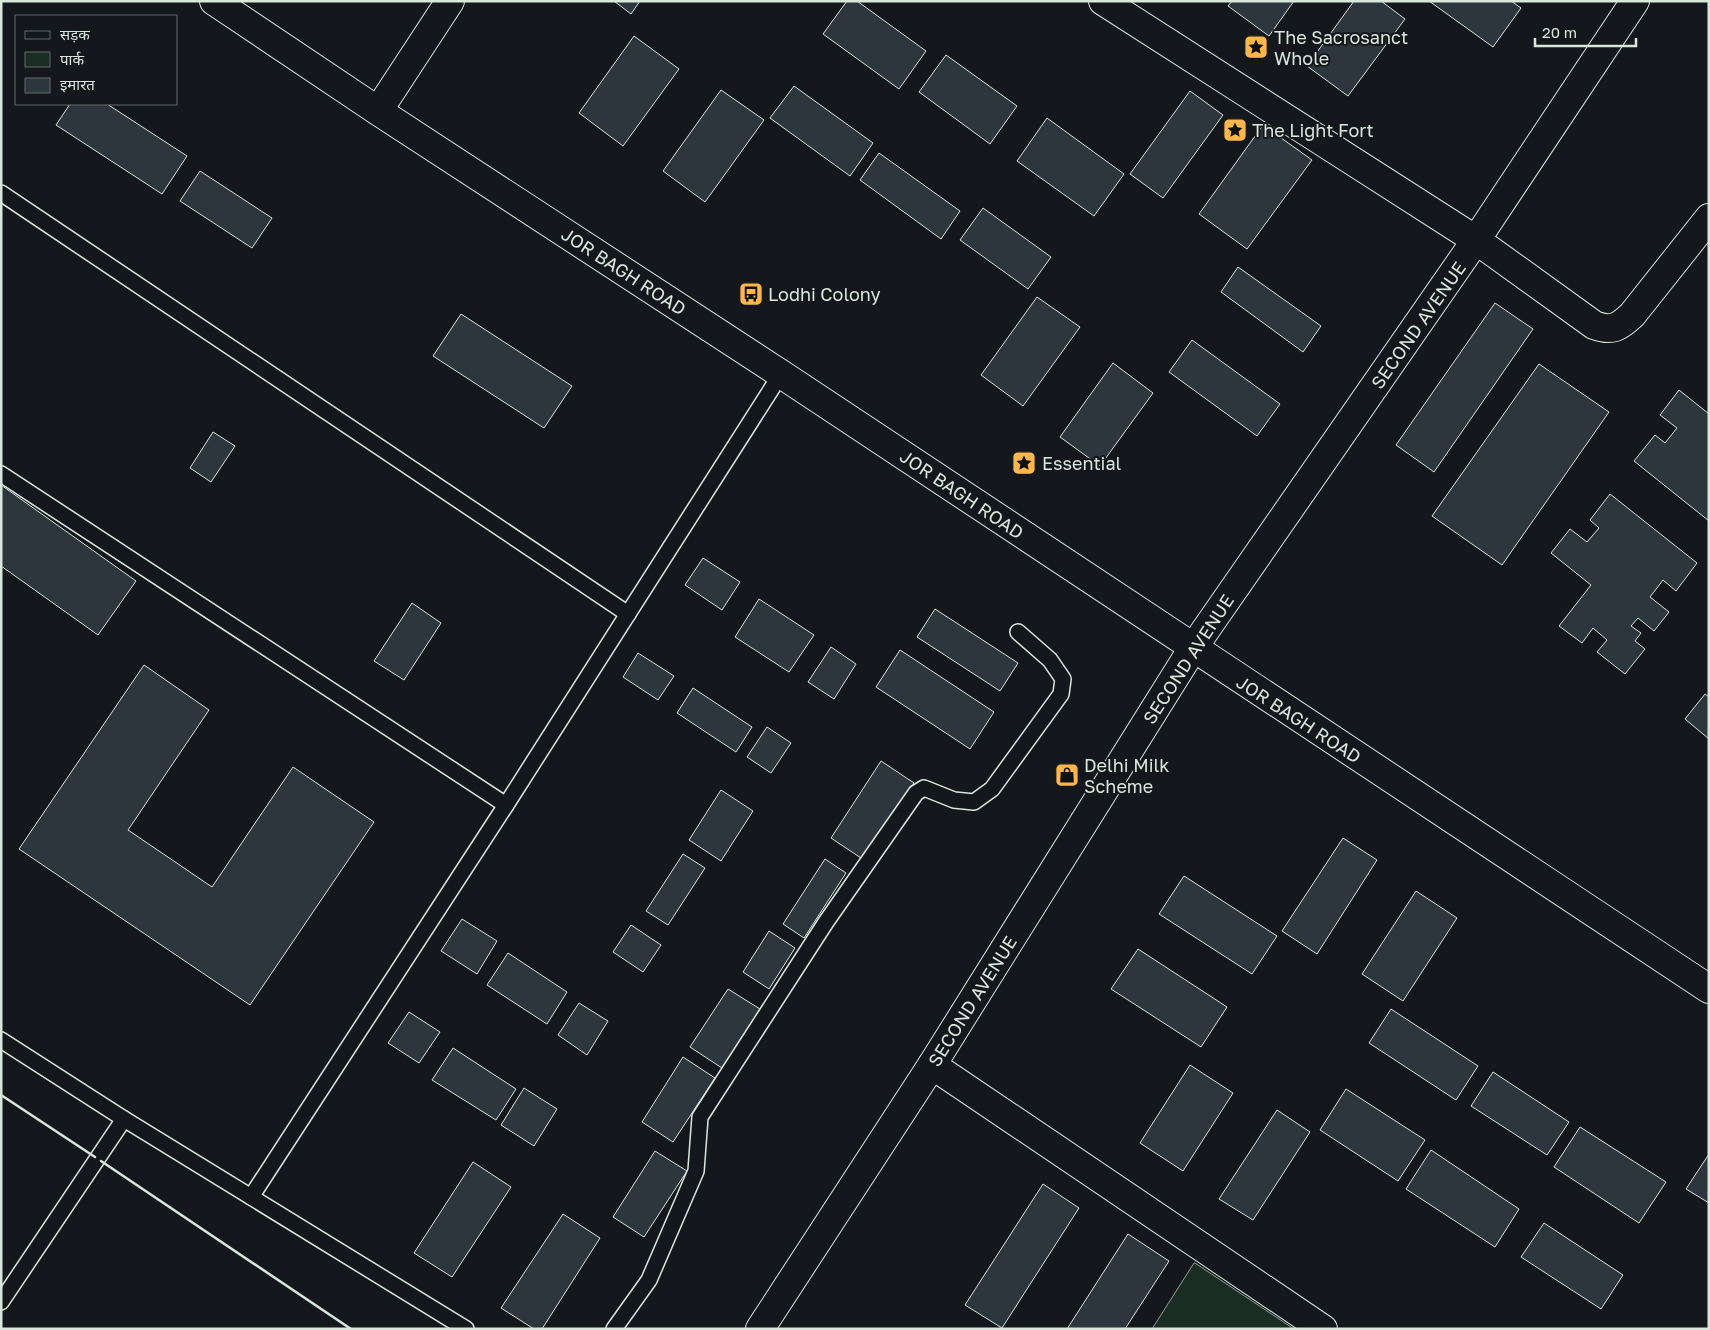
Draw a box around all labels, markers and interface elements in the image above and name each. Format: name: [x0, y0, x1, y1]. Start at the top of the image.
legend: [15, 15, 178, 105]
scale bar: [1535, 15, 1636, 47]
text: 20 m: [1542, 23, 1577, 41]
text: सड़क: [60, 25, 90, 43]
place label: The Sacrosanct Whole: [1274, 26, 1408, 69]
place icon: The Sacrosanct Whole: [1243, 34, 1269, 60]
text: पार्क: [60, 50, 84, 68]
text: इमारत: [60, 75, 95, 93]
place icon: The Light Fort: [1222, 117, 1248, 143]
place label: The Light Fort: [1252, 119, 1374, 141]
street label: JOR BAGH ROAD: [558, 223, 690, 319]
street label: SECOND AVENUE: [1366, 257, 1470, 393]
bus stop icon: Lodhi Colony: [738, 281, 764, 307]
place label: Lodhi Colony: [768, 283, 881, 305]
street label: JOR BAGH ROAD: [896, 445, 1028, 543]
place icon: Essential: [1011, 450, 1037, 476]
place label: Essential: [1042, 452, 1122, 474]
street label: SECOND AVENUE: [1138, 590, 1238, 728]
street label: JOR BAGH ROAD: [1233, 671, 1365, 767]
place label: Delhi Milk Scheme: [1084, 754, 1169, 797]
shop icon: Delhi Milk Scheme: [1054, 762, 1080, 788]
street label: SECOND AVENUE: [923, 932, 1021, 1070]

